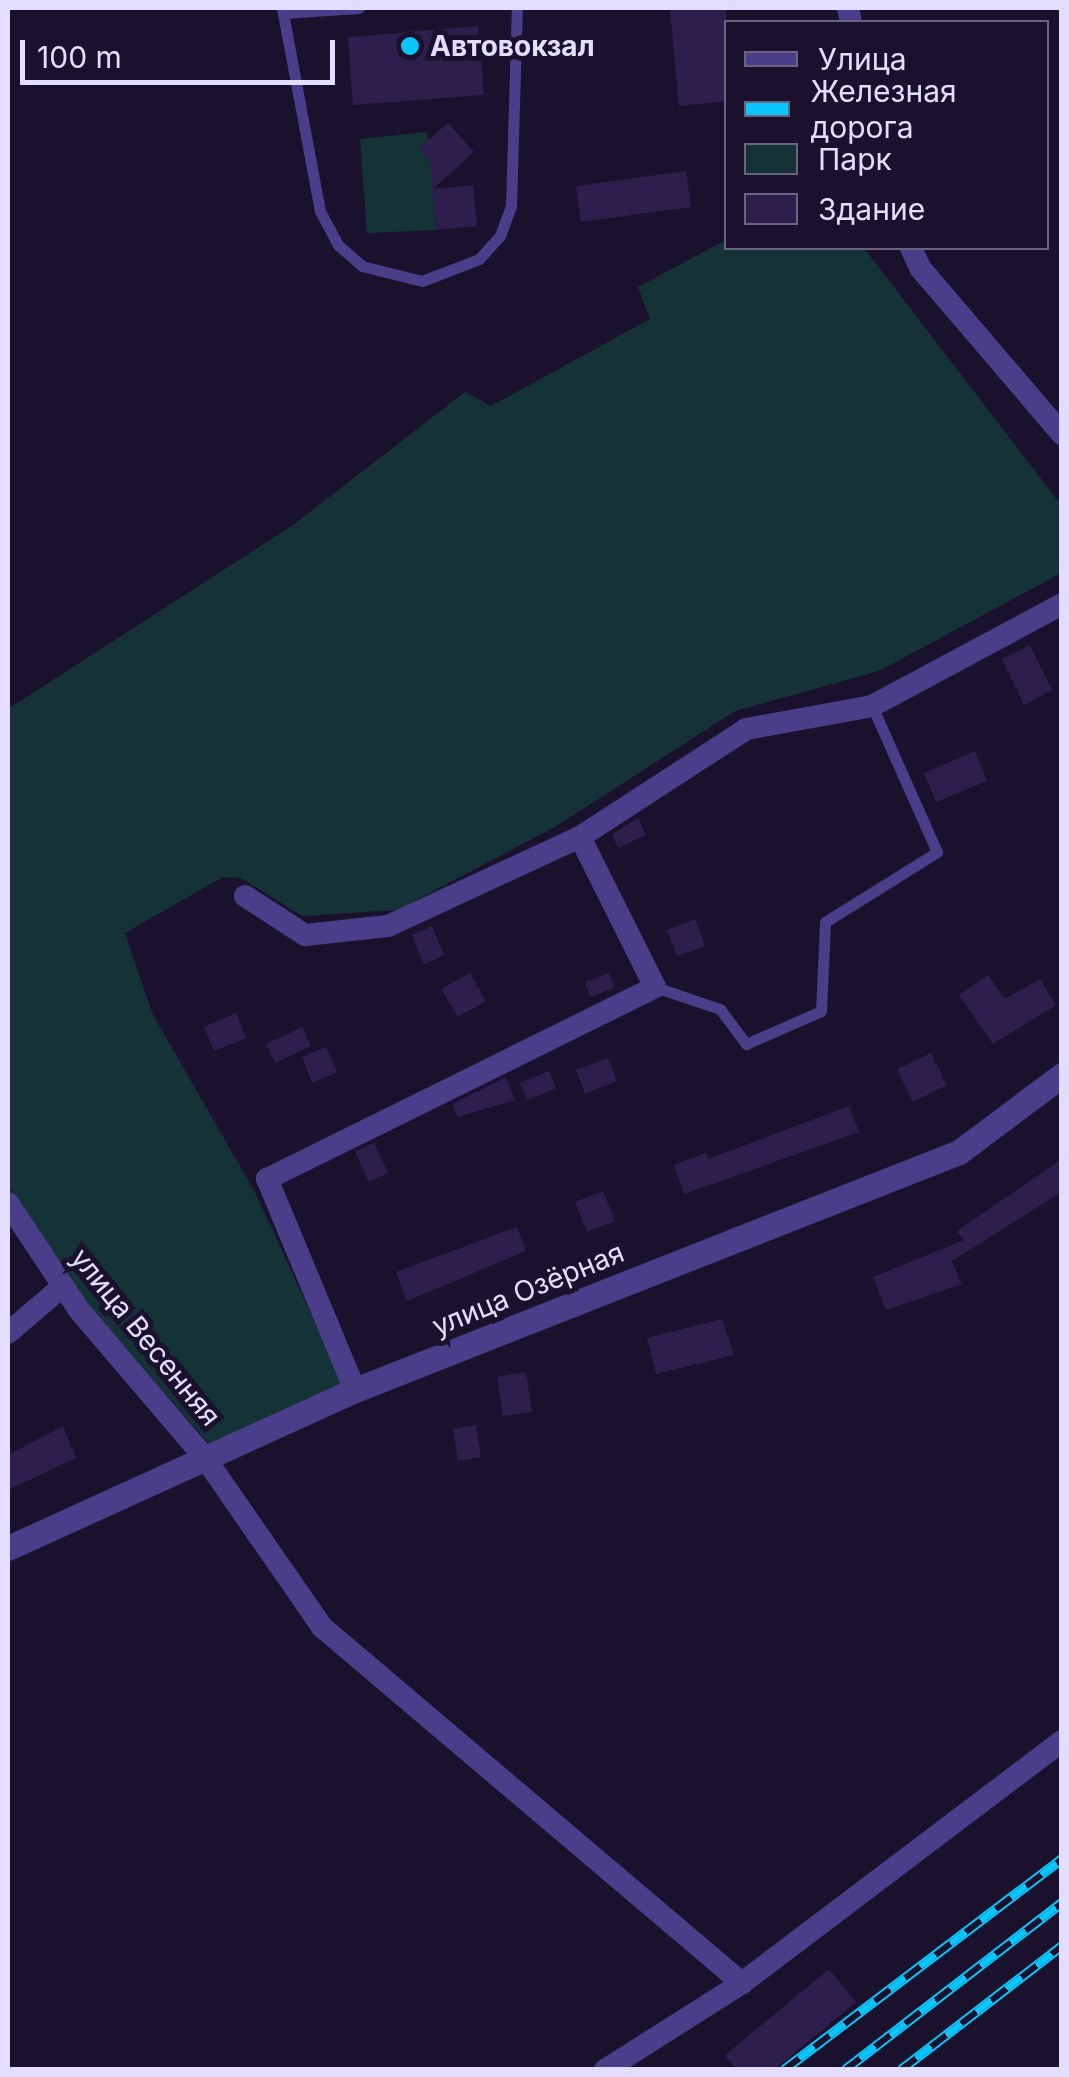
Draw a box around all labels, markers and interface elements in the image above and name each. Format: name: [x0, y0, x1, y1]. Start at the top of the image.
scale bar: [25, 20, 340, 82]
legend: [724, 20, 1049, 250]
place label: Автовокзал: [430, 29, 595, 63]
marker: Автовокзал: [399, 35, 421, 57]
text: 100 m: [37, 39, 122, 75]
text: Улица: [818, 41, 907, 77]
text: Железная дорога: [810, 73, 957, 145]
text: Парк: [818, 141, 892, 177]
text: Здание: [818, 191, 925, 227]
street label: улица Озёрная: [427, 1235, 629, 1343]
street label: улица Весенняя: [64, 1242, 228, 1432]

